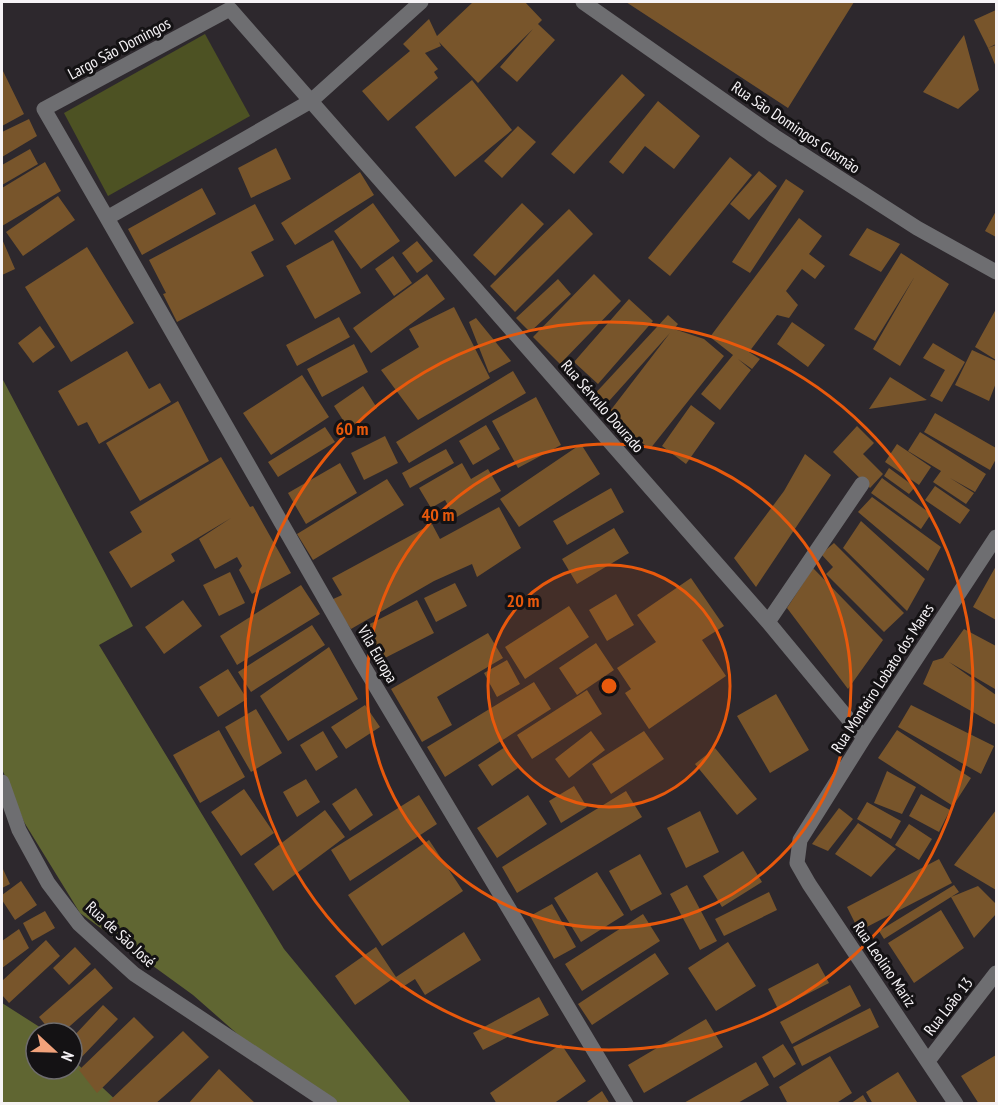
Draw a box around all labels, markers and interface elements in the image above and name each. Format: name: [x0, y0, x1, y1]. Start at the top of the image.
street label: Largo São Domingos: [64, 13, 174, 83]
street label: Rua São Domingos Gusmão: [728, 77, 864, 177]
street label: Rua Sérvulo Dourado: [557, 356, 649, 457]
text: 60 m: [336, 417, 368, 440]
text: 40 m: [422, 503, 454, 526]
text: 20 m: [507, 589, 539, 612]
street label: Rua Monteiro Lobato dos Mares: [826, 600, 938, 756]
street label: Vila Europa: [353, 621, 402, 686]
centre of rings: [599, 676, 619, 696]
street label: Rua de São José: [82, 897, 160, 971]
street label: Rua Leolino Mariz: [849, 918, 921, 1011]
street label: Rua Loão 13: [919, 973, 977, 1039]
north arrow: [24, 1021, 84, 1081]
text: N: [57, 1049, 79, 1064]

